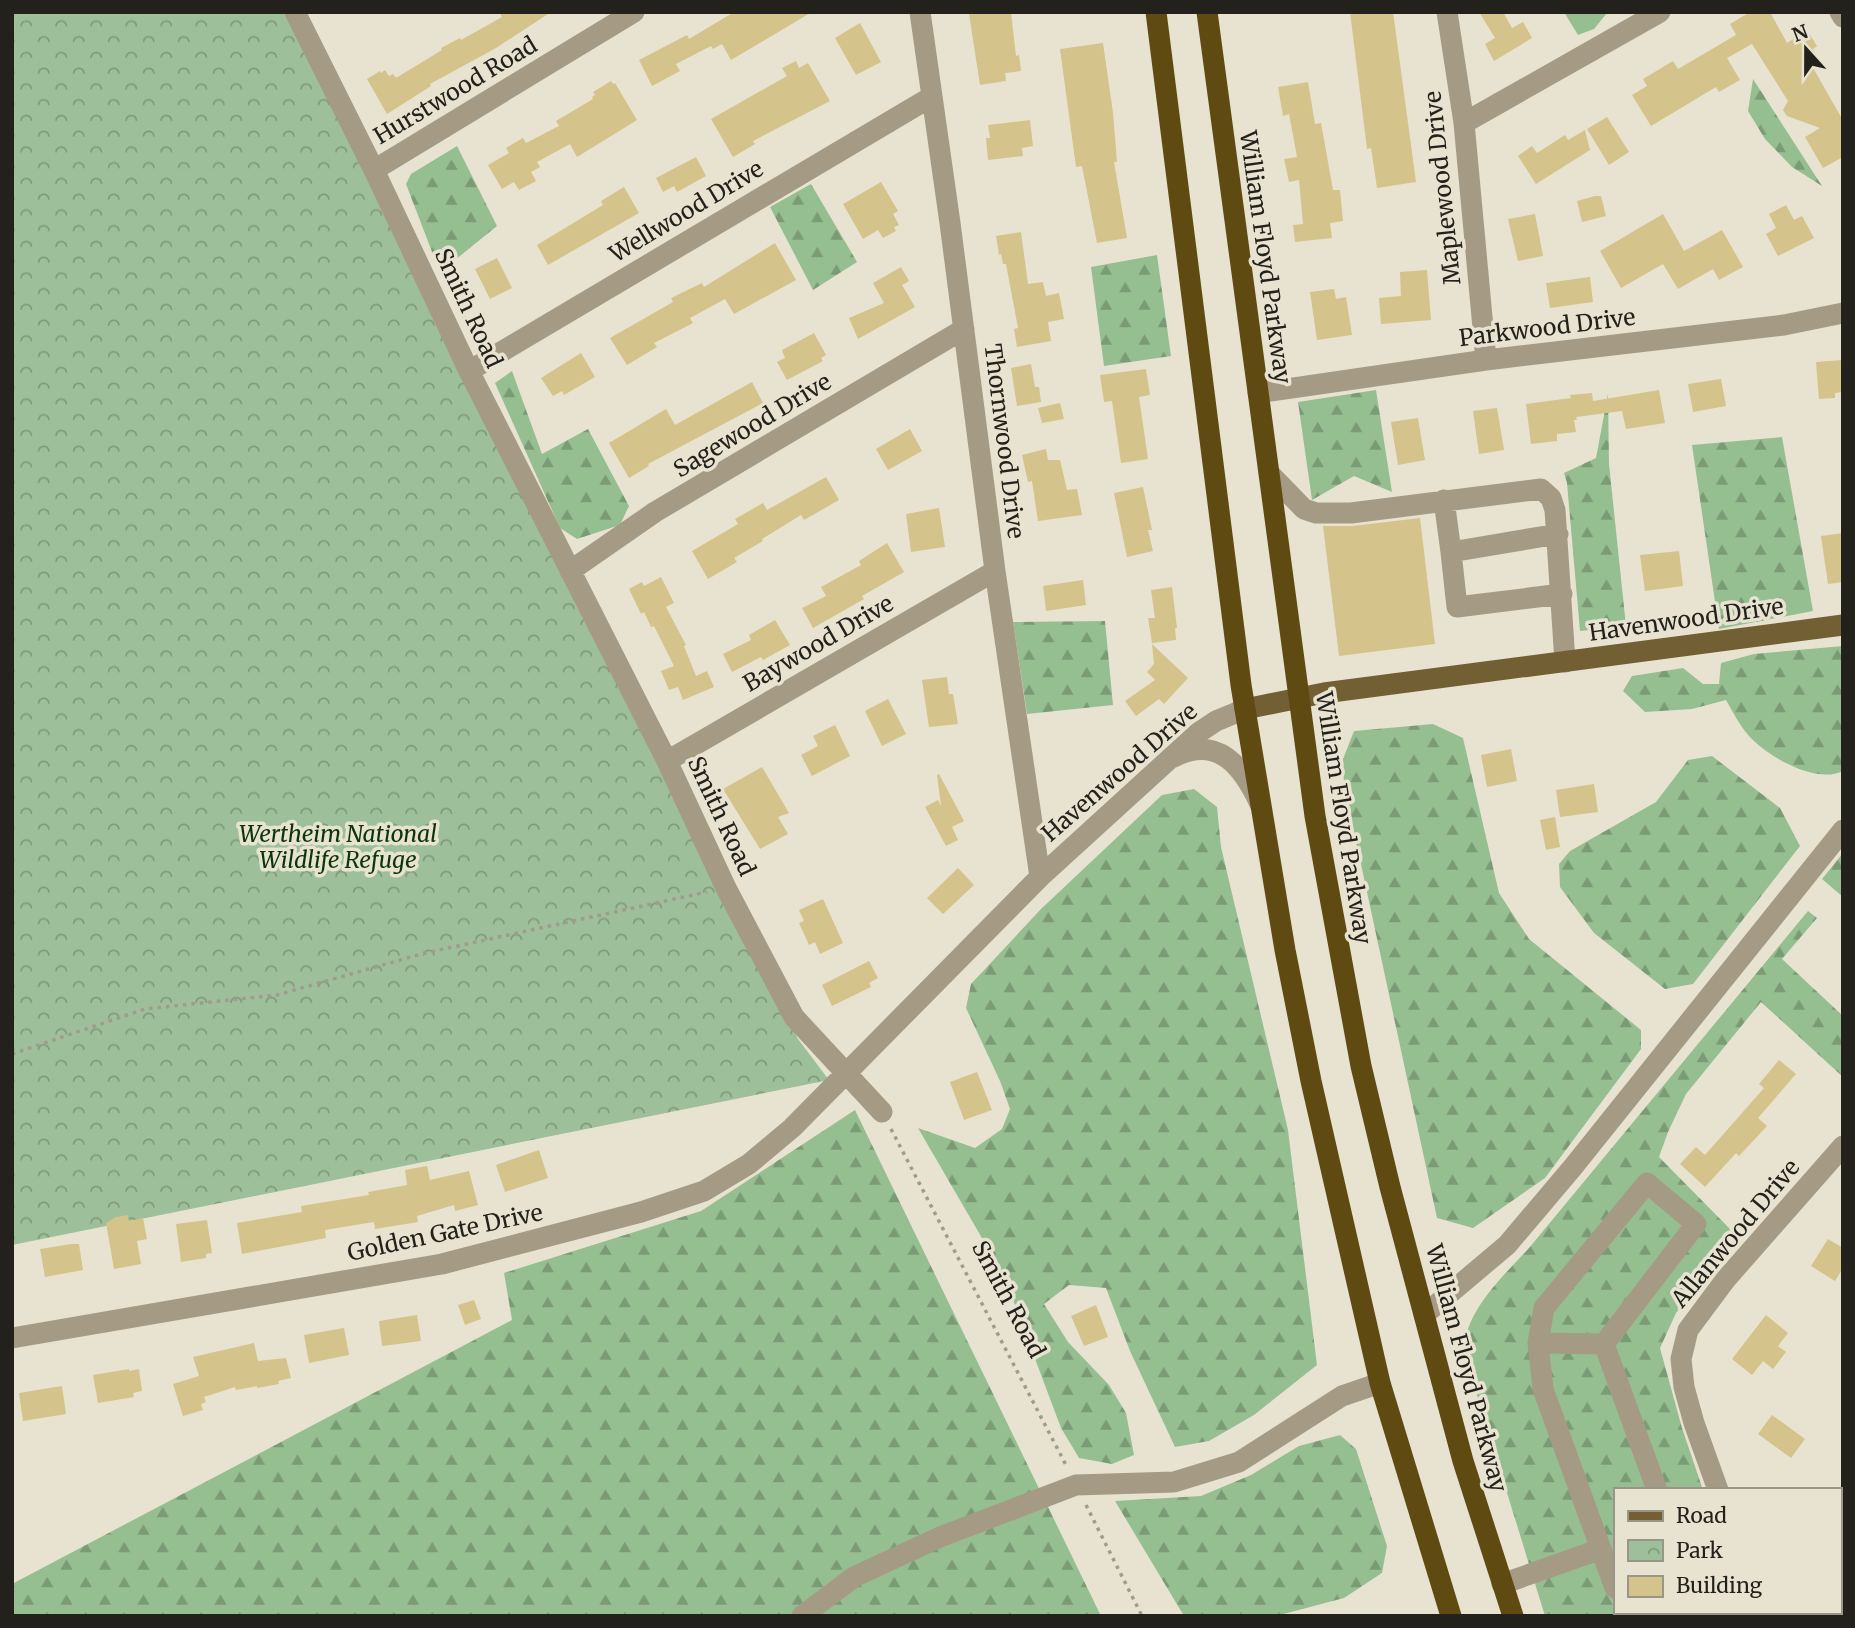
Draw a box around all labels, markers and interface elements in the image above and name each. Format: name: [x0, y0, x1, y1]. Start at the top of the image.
north arrow: [1771, 14, 1841, 84]
text: N: [1789, 19, 1811, 47]
street label: Hurstwood Road: [368, 30, 542, 150]
street label: Maplewood Drive: [1417, 90, 1467, 286]
street label: William Floyd Parkway: [1234, 128, 1298, 386]
street label: Wellwood Drive: [603, 154, 768, 269]
street label: Smith Road: [429, 244, 509, 373]
street label: Parkwood Drive: [1457, 302, 1637, 352]
street label: Thornwood Drive: [979, 342, 1031, 540]
street label: Sagewood Drive: [668, 367, 836, 483]
street label: Baywood Drive: [738, 588, 898, 698]
street label: Havenwood Drive: [1587, 591, 1785, 647]
street label: William Floyd Parkway: [1310, 689, 1378, 947]
street label: Havenwood Drive: [1035, 697, 1203, 847]
street label: Smith Road: [682, 752, 762, 881]
park label: Wertheim National Wildlife Refuge: [239, 819, 437, 874]
street label: Allanwood Drive: [1664, 1153, 1805, 1314]
street label: Golden Gate Drive: [345, 1197, 545, 1267]
street label: Smith Road: [966, 1235, 1052, 1363]
street label: William Floyd Parkway: [1420, 1240, 1514, 1496]
legend: [1614, 1488, 1841, 1614]
text: Road: [1676, 1502, 1727, 1529]
text: Park: [1676, 1537, 1723, 1564]
text: Building: [1676, 1572, 1763, 1599]

